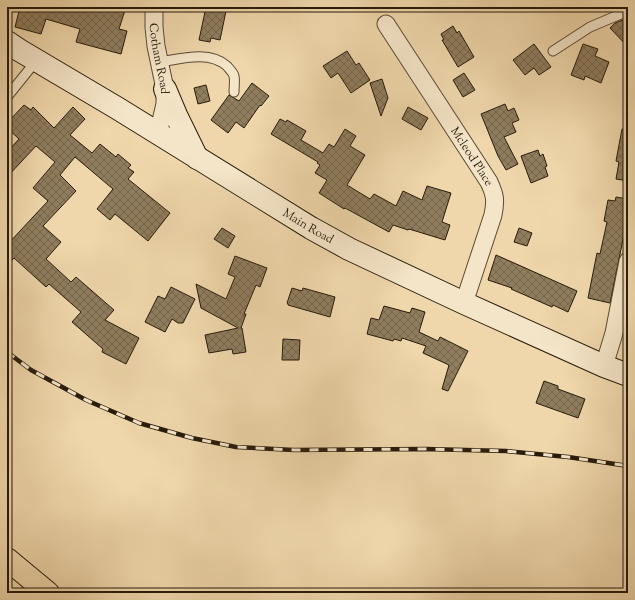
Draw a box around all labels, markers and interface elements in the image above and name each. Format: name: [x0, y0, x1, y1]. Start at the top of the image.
street label: Cotham Road: [144, 22, 173, 94]
street label: Mcleod Place: [445, 124, 498, 189]
street label: Main Road: [279, 204, 337, 249]

